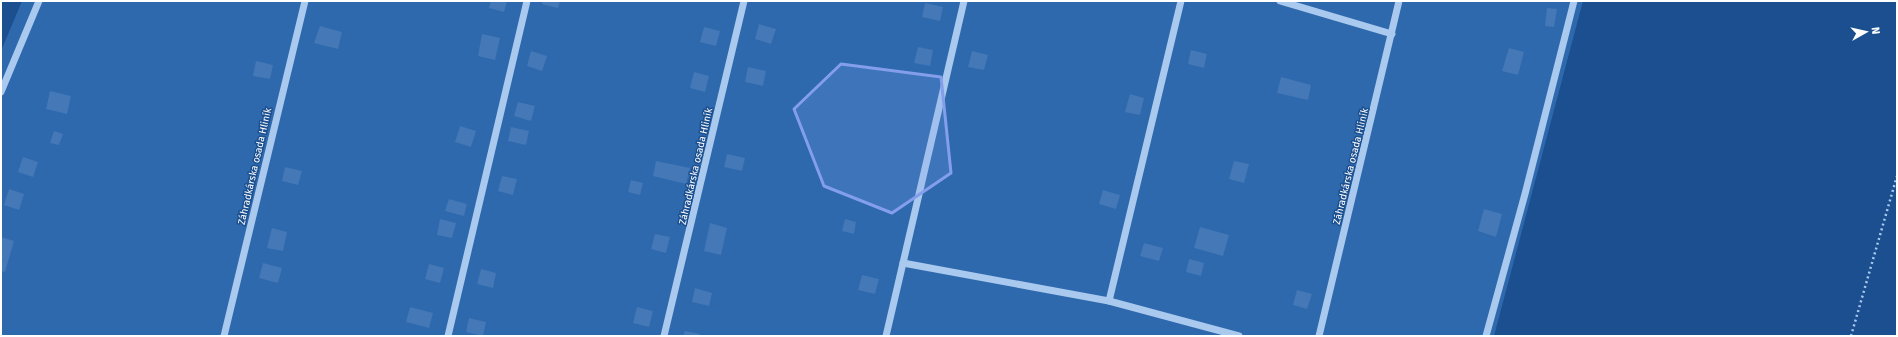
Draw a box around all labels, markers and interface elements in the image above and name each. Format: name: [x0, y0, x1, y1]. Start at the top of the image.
north arrow: [1846, 12, 1886, 52]
text: N: [1868, 26, 1882, 35]
street label: Záhradkárska osada Hliník: [235, 106, 274, 226]
street label: Záhradkárska osada Hliník: [676, 106, 715, 226]
street label: Záhradkárska osada Hliník: [1330, 106, 1371, 226]

